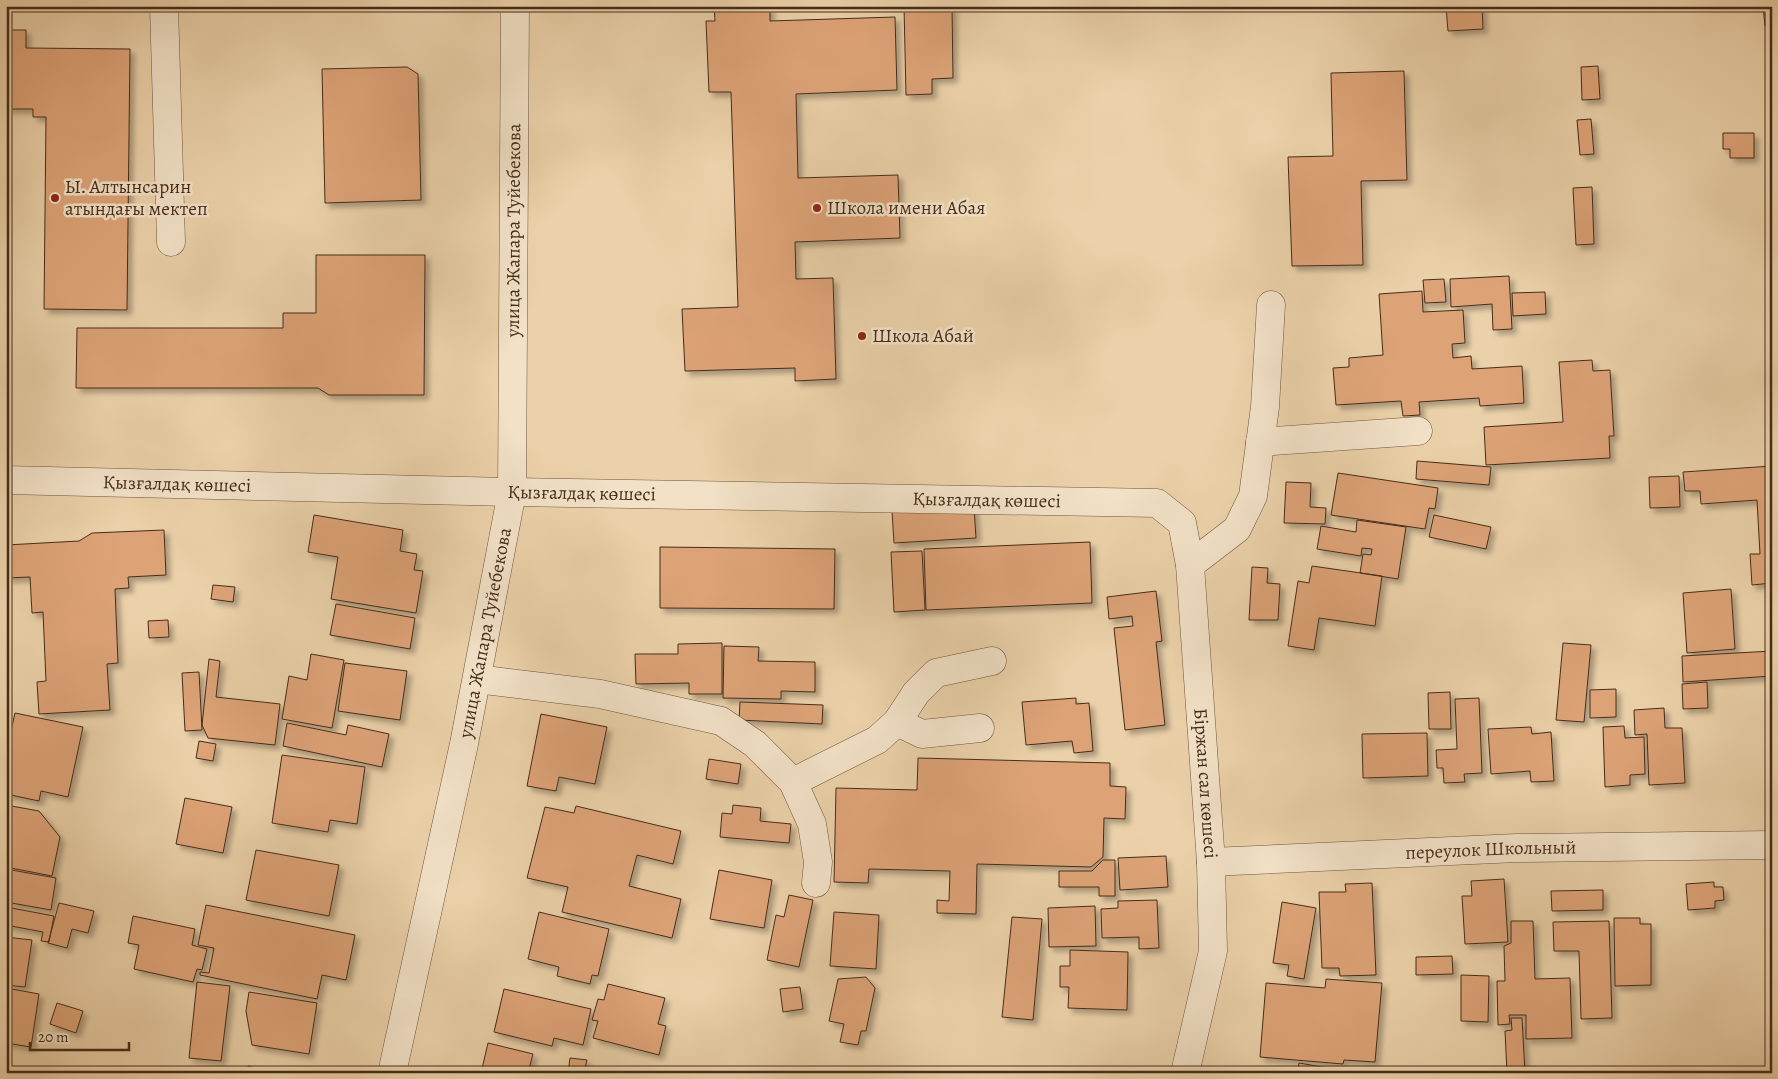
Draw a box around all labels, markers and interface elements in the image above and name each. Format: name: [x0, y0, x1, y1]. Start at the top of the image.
street label: улица Жапара Туйебекова: [500, 123, 527, 338]
place label: Ы. Алтынсарин атындағы мектеп: [65, 174, 208, 222]
marker: Ы. Алтынсарин атындағы мектеп: [49, 192, 61, 204]
place label: Школа имени Абая: [827, 195, 985, 221]
marker: Школа имени Абая: [811, 202, 823, 214]
place label: Школа Абай: [872, 323, 974, 349]
marker: Школа Абай: [856, 330, 868, 342]
street label: Қызғалдақ көшесі: [102, 469, 251, 499]
street label: Қызғалдақ көшесі: [507, 479, 656, 507]
street label: Қызғалдақ көшесі: [912, 486, 1061, 514]
street label: улица Жапара Туйебекова: [452, 525, 518, 741]
street label: Біржан сал көшесі: [1187, 707, 1224, 860]
street label: переулок Школьный: [1405, 834, 1576, 866]
scale bar: [30, 1019, 129, 1051]
text: 20 m: [38, 1027, 69, 1047]

